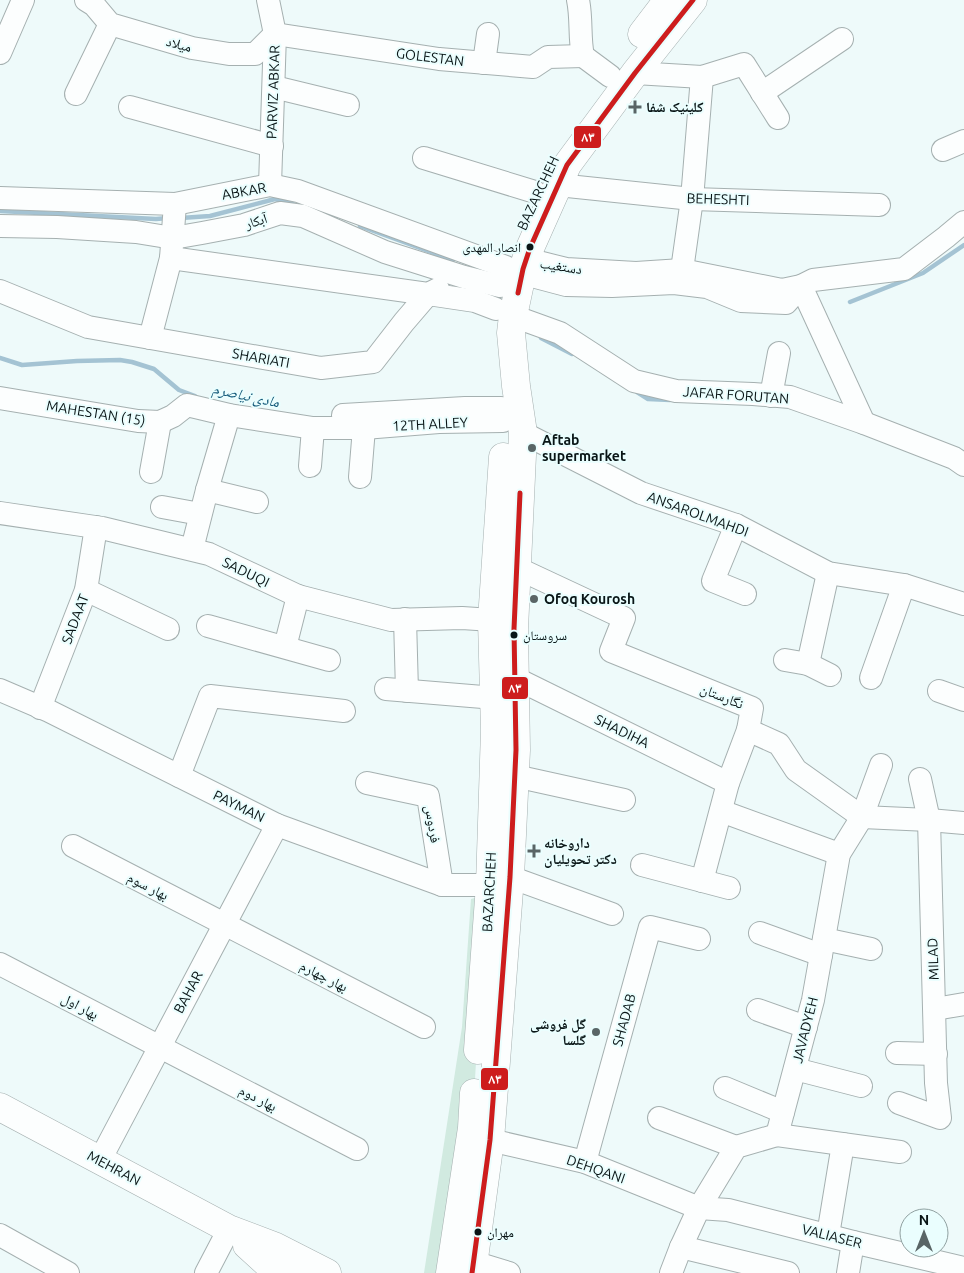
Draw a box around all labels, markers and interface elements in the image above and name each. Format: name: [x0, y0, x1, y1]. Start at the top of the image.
street label: میلاد: [164, 33, 194, 55]
street label: PARVIZ ABKAR: [263, 44, 283, 139]
street label: GOLESTAN: [395, 45, 465, 69]
place label: کلینیک شفا: [646, 99, 703, 115]
marker: کلینیک شفا: [628, 100, 642, 114]
line badge: ۸۳: [573, 125, 602, 149]
text: ۸۳: [581, 129, 595, 145]
street label: BAZARCHEH: [514, 153, 562, 233]
street label: ABKAR: [221, 179, 268, 203]
street label: BEHESHTI: [686, 190, 750, 208]
street label: آبکار: [242, 210, 270, 233]
place label: انصار المهدی: [463, 240, 521, 256]
marker: انصار المهدی: [525, 242, 535, 252]
street label: دستغیب: [539, 255, 583, 278]
street label: SHARIATI: [231, 345, 291, 371]
water label: مادی نیاصرم: [210, 380, 281, 412]
street label: JAFAR FORUTAN: [682, 383, 790, 407]
street label: MAHESTAN (15): [45, 397, 147, 429]
street label: 12TH ALLEY: [392, 414, 468, 434]
place label: Aftab supermarket: [542, 432, 626, 464]
marker: Aftab supermarket: [526, 442, 538, 454]
street label: ANSAROLMAHDI: [645, 488, 751, 540]
street label: SADUQI: [220, 554, 272, 590]
place label: Ofoq Kourosh: [544, 591, 635, 607]
street label: SADAAT: [58, 592, 92, 646]
marker: Ofoq Kourosh: [528, 593, 540, 605]
place label: سروستان: [523, 628, 567, 644]
marker: سروستان: [509, 630, 519, 640]
line badge: ۸۳: [501, 676, 529, 700]
text: ۸۳: [508, 680, 522, 696]
street label: نگارستان: [698, 680, 746, 713]
street label: SHADIHA: [592, 711, 652, 751]
street label: PAYMAN: [211, 787, 267, 825]
street label: فردوس: [421, 804, 444, 844]
place label: داروخانه دکتر تحویلیان: [544, 835, 617, 868]
marker: داروخانه دکتر تحویلیان: [528, 845, 540, 857]
street label: BAZARCHEH: [479, 852, 499, 932]
street label: بهار سوم: [124, 869, 171, 905]
street label: MILAD: [924, 937, 942, 980]
street label: بهار چهارم: [297, 957, 351, 997]
street label: BAHAR: [170, 968, 206, 1016]
street label: بهار اول: [58, 990, 101, 1023]
street label: SHADAB: [609, 992, 639, 1048]
street label: JAVADYEH: [789, 995, 821, 1065]
place label: گل فروشی گلسا: [530, 1016, 586, 1048]
marker: گل فروشی گلسا: [590, 1026, 602, 1038]
line badge: ۸۳: [480, 1067, 509, 1091]
text: ۸۳: [488, 1071, 502, 1087]
street label: بهار دوم: [235, 1082, 280, 1116]
street label: MEHRAN: [85, 1147, 143, 1189]
street label: DEHQANI: [565, 1152, 627, 1186]
north arrow: [899, 1208, 949, 1258]
text: N: [919, 1212, 929, 1228]
street label: VALIASER: [800, 1221, 864, 1251]
place label: مهران: [487, 1225, 514, 1241]
marker: مهران: [473, 1227, 483, 1237]

